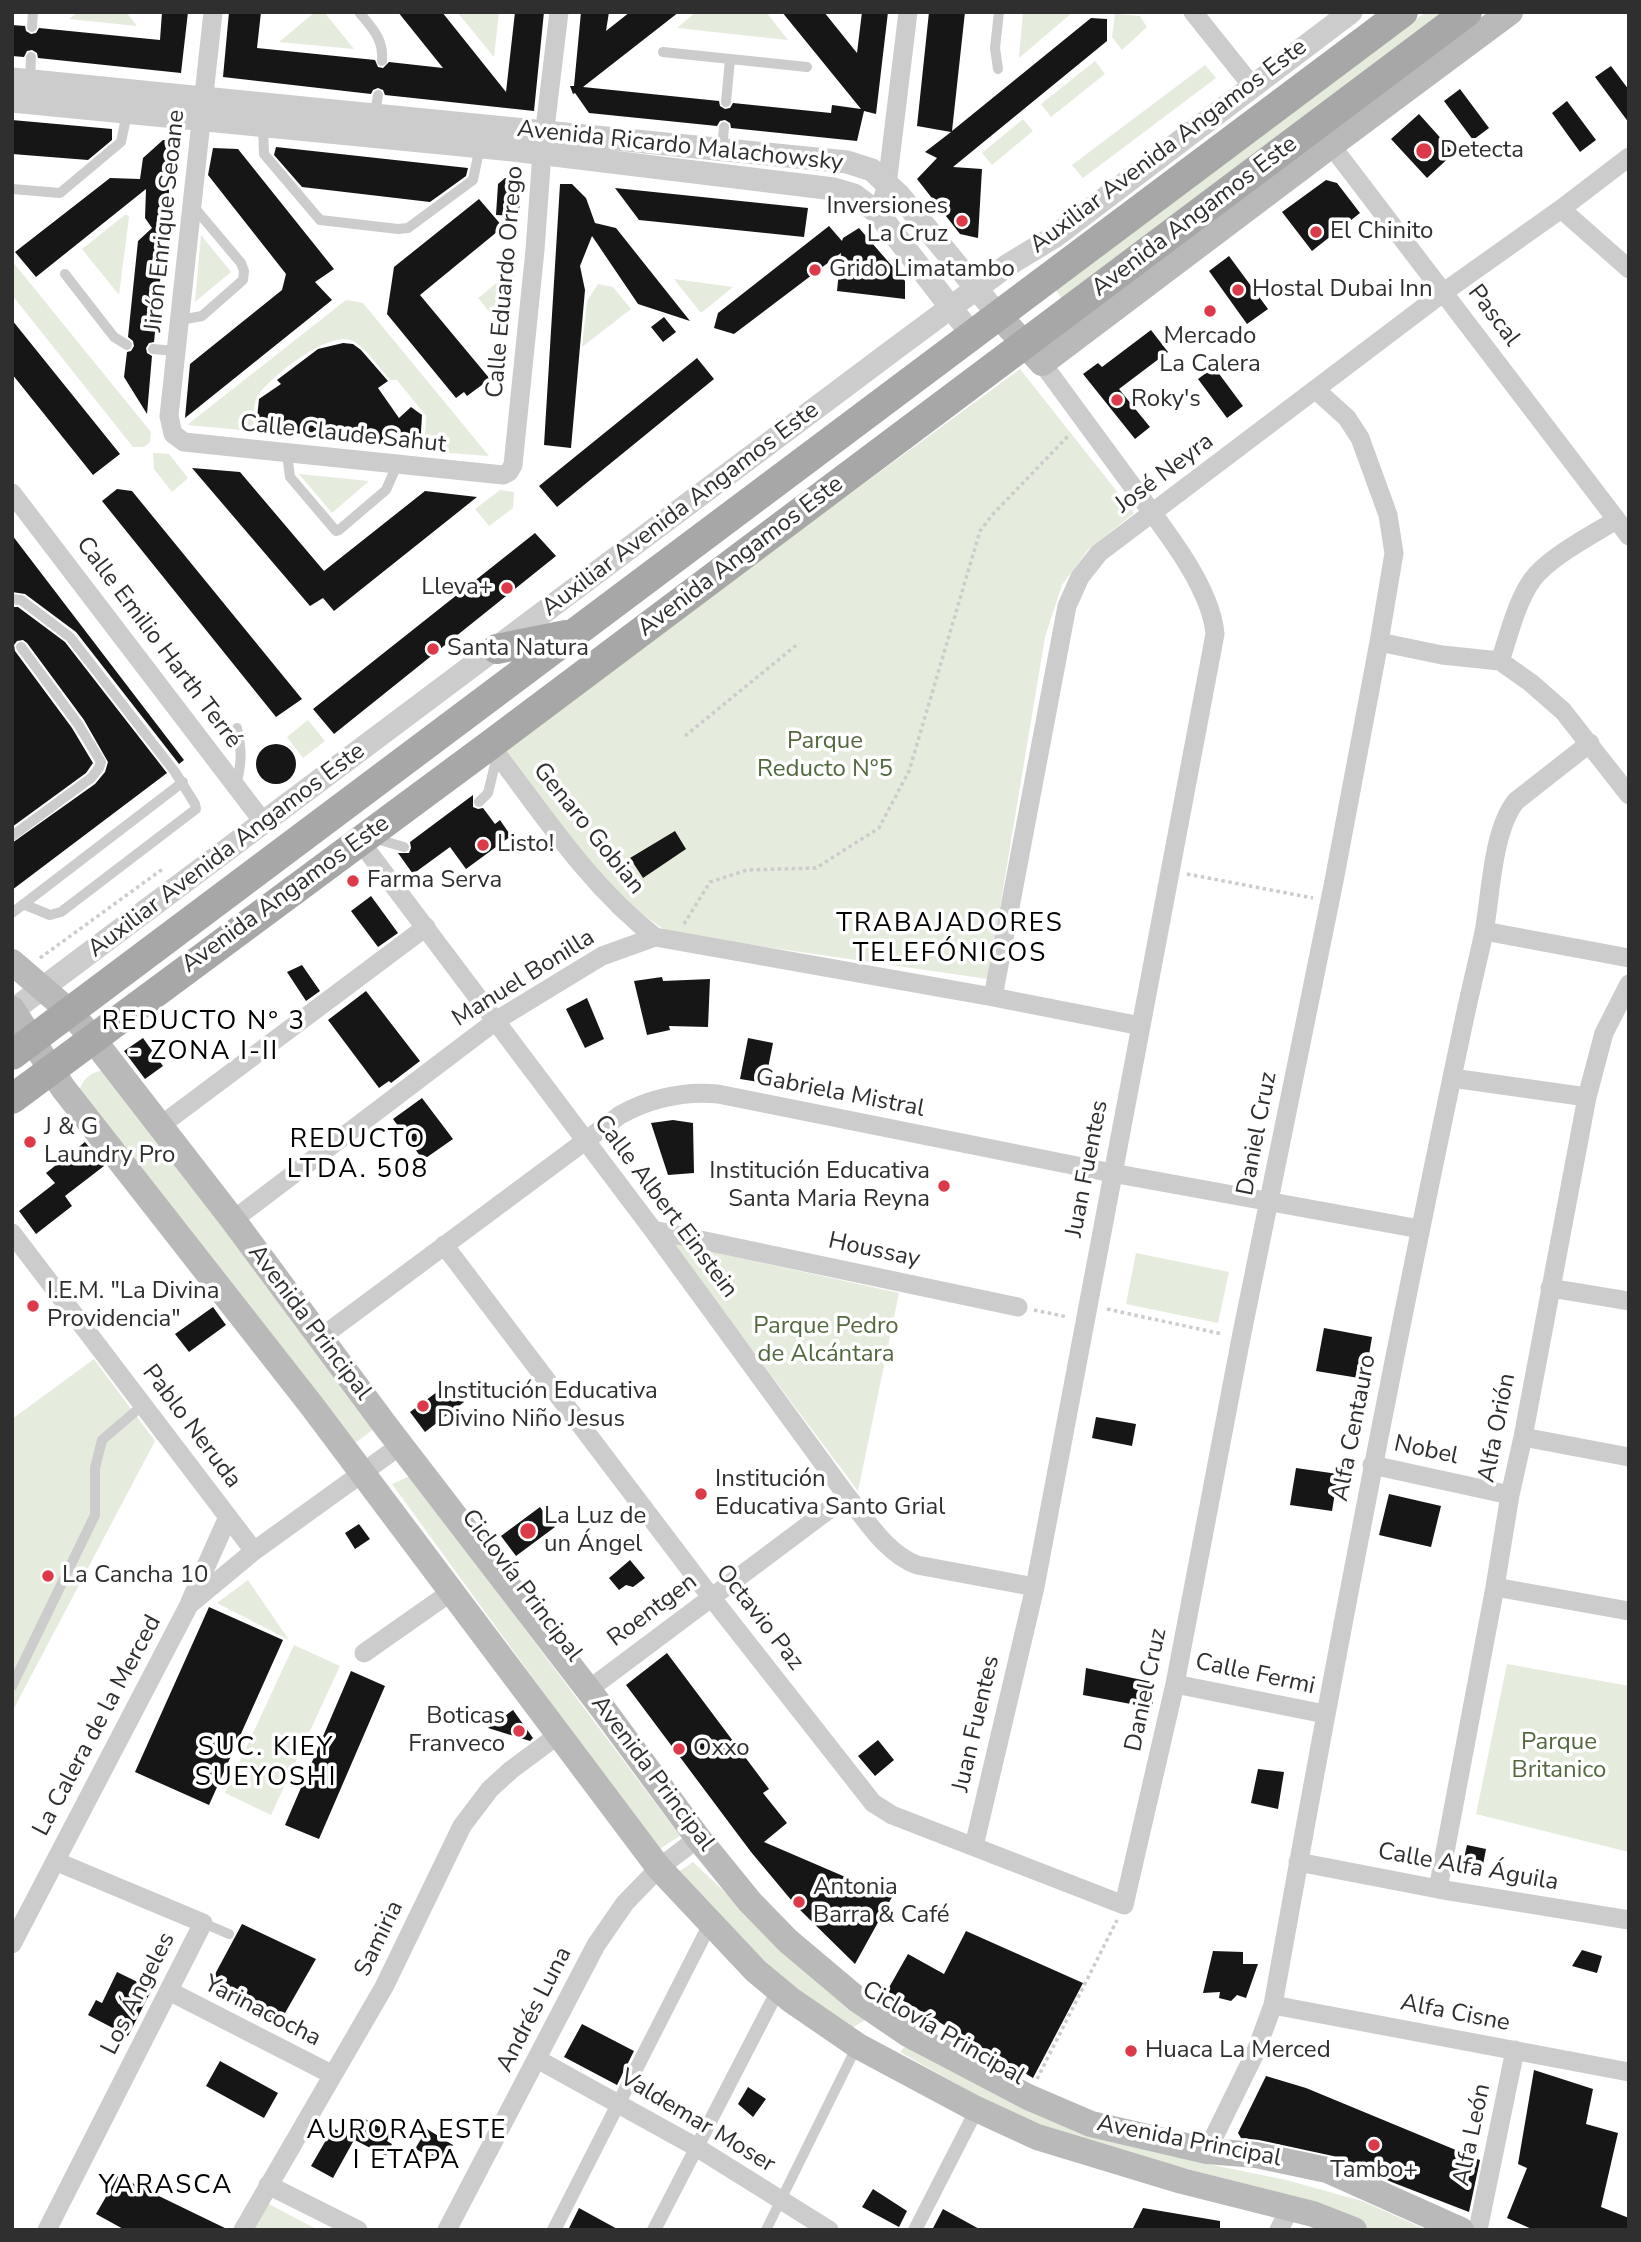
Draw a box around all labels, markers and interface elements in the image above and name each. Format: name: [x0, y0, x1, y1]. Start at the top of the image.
street label: Auxiliar Avenida Angamos Este: [1025, 34, 1313, 260]
street label: Jirón Enrique Seoane: [140, 109, 192, 333]
street label: Avenida Ricardo Malachowsky: [516, 116, 844, 178]
street label: Avenida Angamos Este: [1087, 130, 1303, 304]
place label: Detecta: [1440, 137, 1524, 165]
marker: Detecta: [1414, 141, 1434, 161]
street label: Calle Eduardo Orrego: [481, 165, 531, 399]
place label: Inversiones La Cruz: [827, 193, 948, 249]
marker: Inversiones La Cruz: [954, 213, 970, 229]
place label: El Chinito: [1330, 218, 1433, 246]
marker: El Chinito: [1308, 224, 1324, 240]
place label: Grido Limatambo: [829, 256, 1015, 284]
marker: Grido Limatambo: [807, 262, 823, 278]
place label: Hostal Dubai Inn: [1252, 276, 1433, 304]
street label: Pascal: [1461, 279, 1525, 353]
marker: Hostal Dubai Inn: [1230, 282, 1246, 298]
marker: Mercado La Calera: [1202, 303, 1218, 319]
place label: Mercado La Calera: [1159, 323, 1261, 379]
place label: Roky's: [1131, 386, 1201, 414]
marker: Roky's: [1109, 392, 1125, 408]
street label: Auxiliar Avenida Angamos Este: [537, 397, 825, 623]
street label: Calle Claude Sahut: [239, 410, 447, 460]
street label: José Neyra: [1110, 428, 1220, 520]
street label: Avenida Angamos Este: [633, 470, 849, 644]
street label: Calle Emilio Harth Terré: [69, 532, 247, 754]
place label: Lleva+: [421, 574, 493, 602]
marker: Lleva+: [499, 580, 515, 596]
place label: Santa Natura: [447, 635, 589, 663]
marker: Santa Natura: [425, 641, 441, 657]
park label: Parque Reducto N°5: [757, 728, 893, 784]
street label: Auxiliar Avenida Angamos Este: [83, 738, 371, 964]
street label: Genaro Gobian: [526, 757, 650, 901]
street label: Avenida Angamos Este: [177, 810, 395, 980]
place label: Listo!: [497, 831, 554, 859]
marker: Listo!: [475, 837, 491, 853]
place label: Farma Serva: [367, 867, 502, 895]
marker: Farma Serva: [345, 873, 361, 889]
district label: TRABAJADORES TELEFÓNICOS: [838, 909, 1062, 970]
street label: Manuel Bonilla: [448, 924, 600, 1034]
district label: REDUCTO N° 3 - ZONA I-II: [103, 1007, 305, 1068]
street label: Gabriela Mistral: [753, 1064, 927, 1124]
street label: Daniel Cruz: [1232, 1070, 1284, 1198]
street label: Juan Fuentes: [1061, 1098, 1115, 1240]
street label: Calle Albert Einstein: [587, 1110, 743, 1304]
place label: J & G Laundry Pro: [44, 1114, 175, 1170]
district label: REDUCTO LTDA. 508: [288, 1125, 428, 1186]
marker: J & G Laundry Pro: [22, 1134, 38, 1150]
place label: Institución Educativa Santa Maria Reyna: [709, 1158, 930, 1214]
marker: Institución Educativa Santa Maria Reyna: [936, 1178, 952, 1194]
street label: Houssay: [825, 1227, 923, 1275]
street label: Avenida Principal: [241, 1240, 377, 1406]
place label: I.E.M. "La Divina Providencia": [47, 1278, 219, 1334]
marker: I.E.M. "La Divina Providencia": [25, 1298, 41, 1314]
park label: Parque Pedro de Alcántara: [753, 1313, 899, 1369]
street label: Alfa Centauro: [1327, 1352, 1383, 1504]
street label: Pablo Neruda: [135, 1360, 247, 1494]
street label: Alfa Orión: [1473, 1371, 1523, 1485]
place label: Institución Educativa Divino Niño Jesus: [437, 1378, 658, 1434]
marker: Institución Educativa Divino Niño Jesus: [415, 1398, 431, 1414]
street label: Nobel: [1391, 1430, 1461, 1472]
place label: Institución Educativa Santo Grial: [715, 1466, 945, 1522]
marker: Institución Educativa Santo Grial: [693, 1486, 709, 1502]
place label: La Luz de un Ángel: [544, 1503, 646, 1559]
street label: Ciclovía Principal: [454, 1504, 588, 1668]
marker: La Luz de un Ángel: [518, 1521, 538, 1541]
street label: Octavio Paz: [709, 1559, 809, 1677]
place label: La Cancha 10: [62, 1562, 208, 1590]
marker: La Cancha 10: [40, 1568, 56, 1584]
street label: Roentgen: [603, 1568, 703, 1654]
street label: La Calera de la Merced: [28, 1611, 168, 1841]
street label: Daniel Cruz: [1120, 1626, 1174, 1754]
street label: Calle Fermi: [1193, 1648, 1317, 1702]
street label: Juan Fuentes: [947, 1653, 1007, 1795]
street label: Avenida Principal: [584, 1691, 720, 1857]
place label: Boticas Franveco: [408, 1703, 505, 1759]
marker: Boticas Franveco: [511, 1723, 527, 1739]
park label: Parque Britanico: [1512, 1729, 1606, 1785]
district label: SUC. KIEY SUEYOSHI: [196, 1733, 336, 1795]
place label: Oxxo: [693, 1735, 750, 1763]
marker: Oxxo: [671, 1741, 687, 1757]
street label: Calle Alfa Águila: [1375, 1838, 1561, 1898]
place label: Antonia Barra & Café: [813, 1874, 950, 1930]
marker: Antonia Barra & Café: [791, 1894, 807, 1910]
street label: Samiria: [349, 1897, 411, 1981]
street label: Los Ángeles: [96, 1928, 182, 2060]
street label: Andrés Luna: [491, 1943, 579, 2077]
street label: Yarinacocha: [199, 1970, 325, 2054]
street label: Ciclovía Principal: [857, 1976, 1029, 2092]
street label: Alfa Cisne: [1398, 1989, 1512, 2039]
place label: Huaca La Merced: [1145, 2037, 1331, 2065]
marker: Huaca La Merced: [1123, 2043, 1139, 2059]
street label: Valdemar Moser: [614, 2064, 780, 2180]
street label: Alfa León: [1448, 2081, 1498, 2189]
street label: Avenida Principal: [1094, 2110, 1284, 2174]
district label: AURORA ESTE I ETAPA: [308, 2116, 506, 2178]
marker: Tambo+: [1366, 2137, 1382, 2153]
place label: Tambo+: [1330, 2157, 1418, 2185]
district label: YARASCA: [100, 2171, 232, 2203]

